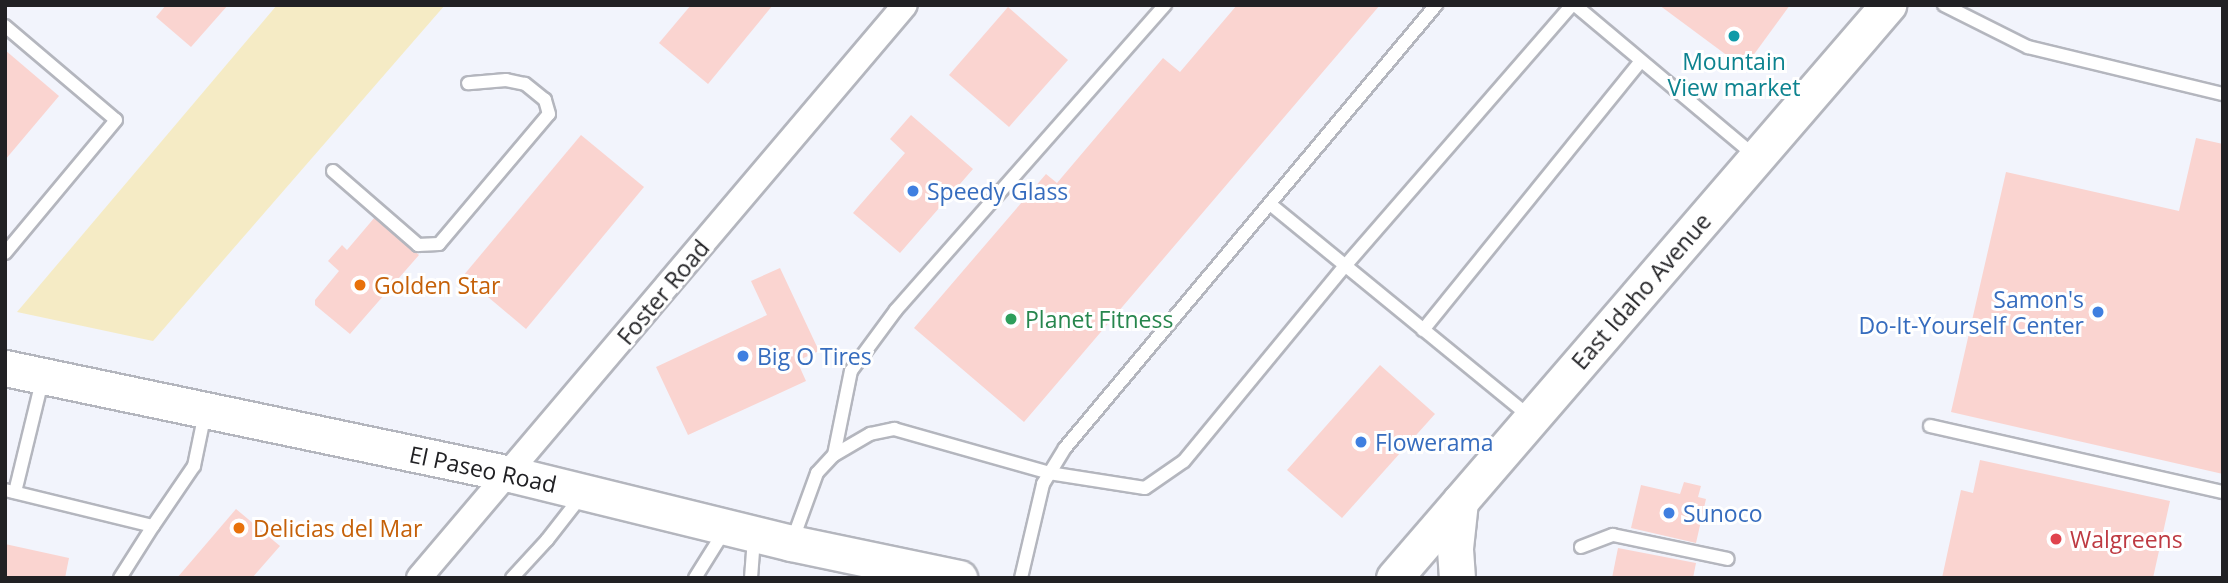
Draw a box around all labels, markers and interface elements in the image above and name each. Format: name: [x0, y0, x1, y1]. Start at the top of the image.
marker: Mountain View market: [1726, 28, 1742, 44]
place label: Mountain View market: [1668, 47, 1800, 101]
place label: Speedy Glass: [927, 177, 1068, 205]
marker: Speedy Glass: [905, 183, 921, 199]
street label: East Idaho Avenue: [1566, 207, 1716, 375]
street label: Foster Road: [611, 234, 715, 350]
place label: Golden Star: [374, 271, 500, 299]
marker: Golden Star: [352, 277, 368, 293]
place label: Samon's Do-It-Yourself Center: [1858, 285, 2084, 339]
marker: Samon's Do-It-Yourself Center: [2090, 304, 2106, 320]
place label: Planet Fitness: [1025, 305, 1173, 333]
marker: Planet Fitness: [1003, 311, 1019, 327]
place label: Big O Tires: [757, 342, 872, 370]
marker: Big O Tires: [735, 348, 751, 364]
place label: Flowerama: [1375, 428, 1494, 456]
marker: Flowerama: [1353, 434, 1369, 450]
street label: El Paseo Road: [407, 440, 559, 498]
place label: Sunoco: [1683, 499, 1763, 527]
marker: Sunoco: [1661, 505, 1677, 521]
place label: Delicias del Mar: [253, 514, 422, 542]
marker: Delicias del Mar: [231, 520, 247, 536]
place label: Walgreens: [2070, 525, 2183, 553]
marker: Walgreens: [2048, 531, 2064, 547]

